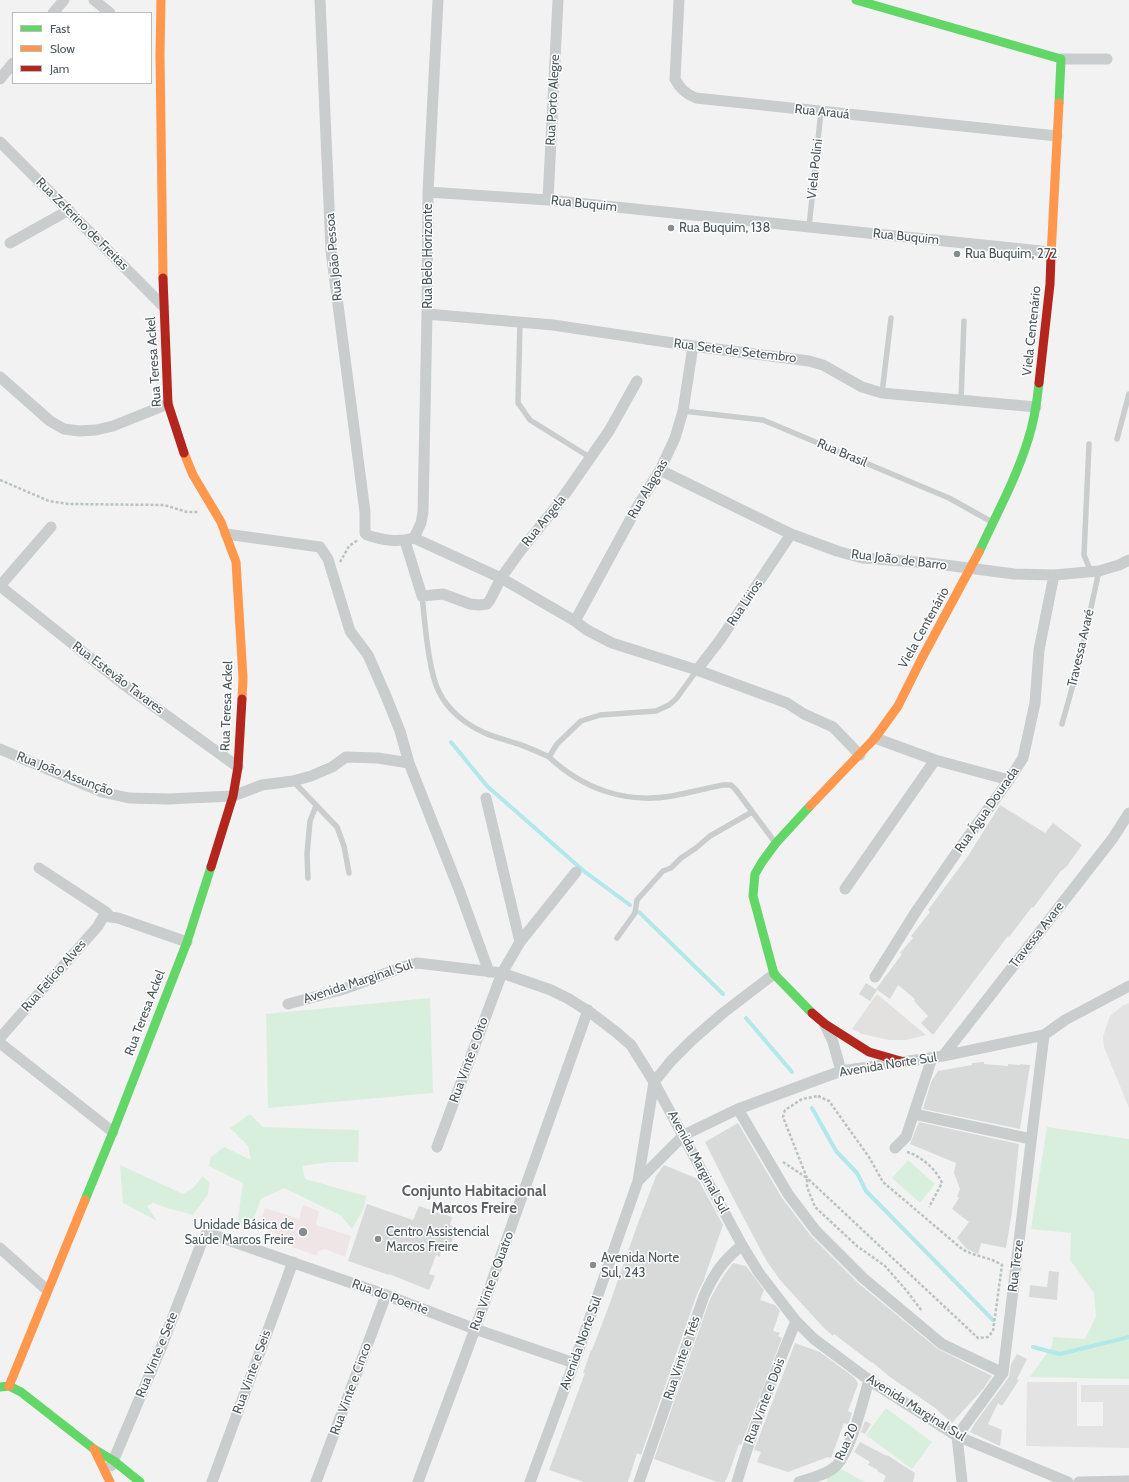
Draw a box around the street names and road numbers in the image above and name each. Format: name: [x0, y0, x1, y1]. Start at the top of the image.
street label: Rua Porto Alegre: [543, 54, 563, 146]
street label: Rua Arauá: [794, 101, 850, 123]
street label: Viela Polini: [804, 138, 826, 200]
street label: Rua Zeferino de Freitas: [32, 174, 132, 274]
street label: Rua Buquim: [550, 193, 618, 215]
street label: Rua Belo Horizonte: [420, 203, 436, 309]
street label: Rua João Pessoa: [322, 212, 346, 302]
street label: Rua Buquim: [872, 226, 940, 248]
street label: Viela Centenário: [1020, 285, 1044, 377]
street label: Rua Teresa Ackel: [143, 316, 165, 408]
street label: Rua Sete de Setembro: [673, 336, 797, 366]
street label: Rua Brasil: [815, 436, 869, 470]
street label: Rua Alagoas: [625, 456, 671, 522]
street label: Rua Angela: [519, 492, 569, 550]
street label: Rua João de Barro: [850, 546, 948, 574]
street label: Rua Lírios: [724, 577, 766, 629]
street label: Viela Centenário: [895, 585, 953, 671]
street label: Travessa Avaré: [1064, 608, 1098, 688]
street label: Rua Estevão Tavares: [69, 639, 167, 717]
street label: Rua Teresa Ackel: [218, 661, 236, 751]
street label: Rua João Assunção: [14, 748, 116, 800]
street label: Rua Água Dourada: [952, 764, 1022, 856]
street label: Travessa Avare: [1006, 899, 1068, 971]
street label: Rua Felício Alves: [18, 937, 90, 1015]
street label: Avenida Marginal Sul: [301, 957, 415, 1007]
street label: Rua Teresa Ackel: [122, 968, 168, 1058]
street label: Rua Vinte e Oito: [446, 1015, 492, 1105]
street label: Avenida Norte Sul: [838, 1050, 938, 1080]
street label: Avenida Marginal Sul: [664, 1108, 732, 1216]
street label: Rua Vinte e Quatro: [467, 1230, 517, 1332]
street label: Rua Treze: [1005, 1239, 1027, 1293]
street label: Rua do Poente: [350, 1276, 430, 1318]
street label: Avenida Norte Sul: [557, 1294, 605, 1392]
street label: Rua Vinte e Sete: [133, 1310, 181, 1400]
street label: Rua Vinte e Três: [660, 1314, 704, 1402]
street label: Rua Vinte e Seis: [230, 1328, 274, 1416]
street label: Rua Vinte e Cinco: [327, 1341, 375, 1437]
street label: Rua Vinte e Dois: [742, 1356, 788, 1446]
street label: Avenida Marginal Sul: [864, 1371, 968, 1445]
street label: Rua 20: [832, 1421, 862, 1463]

